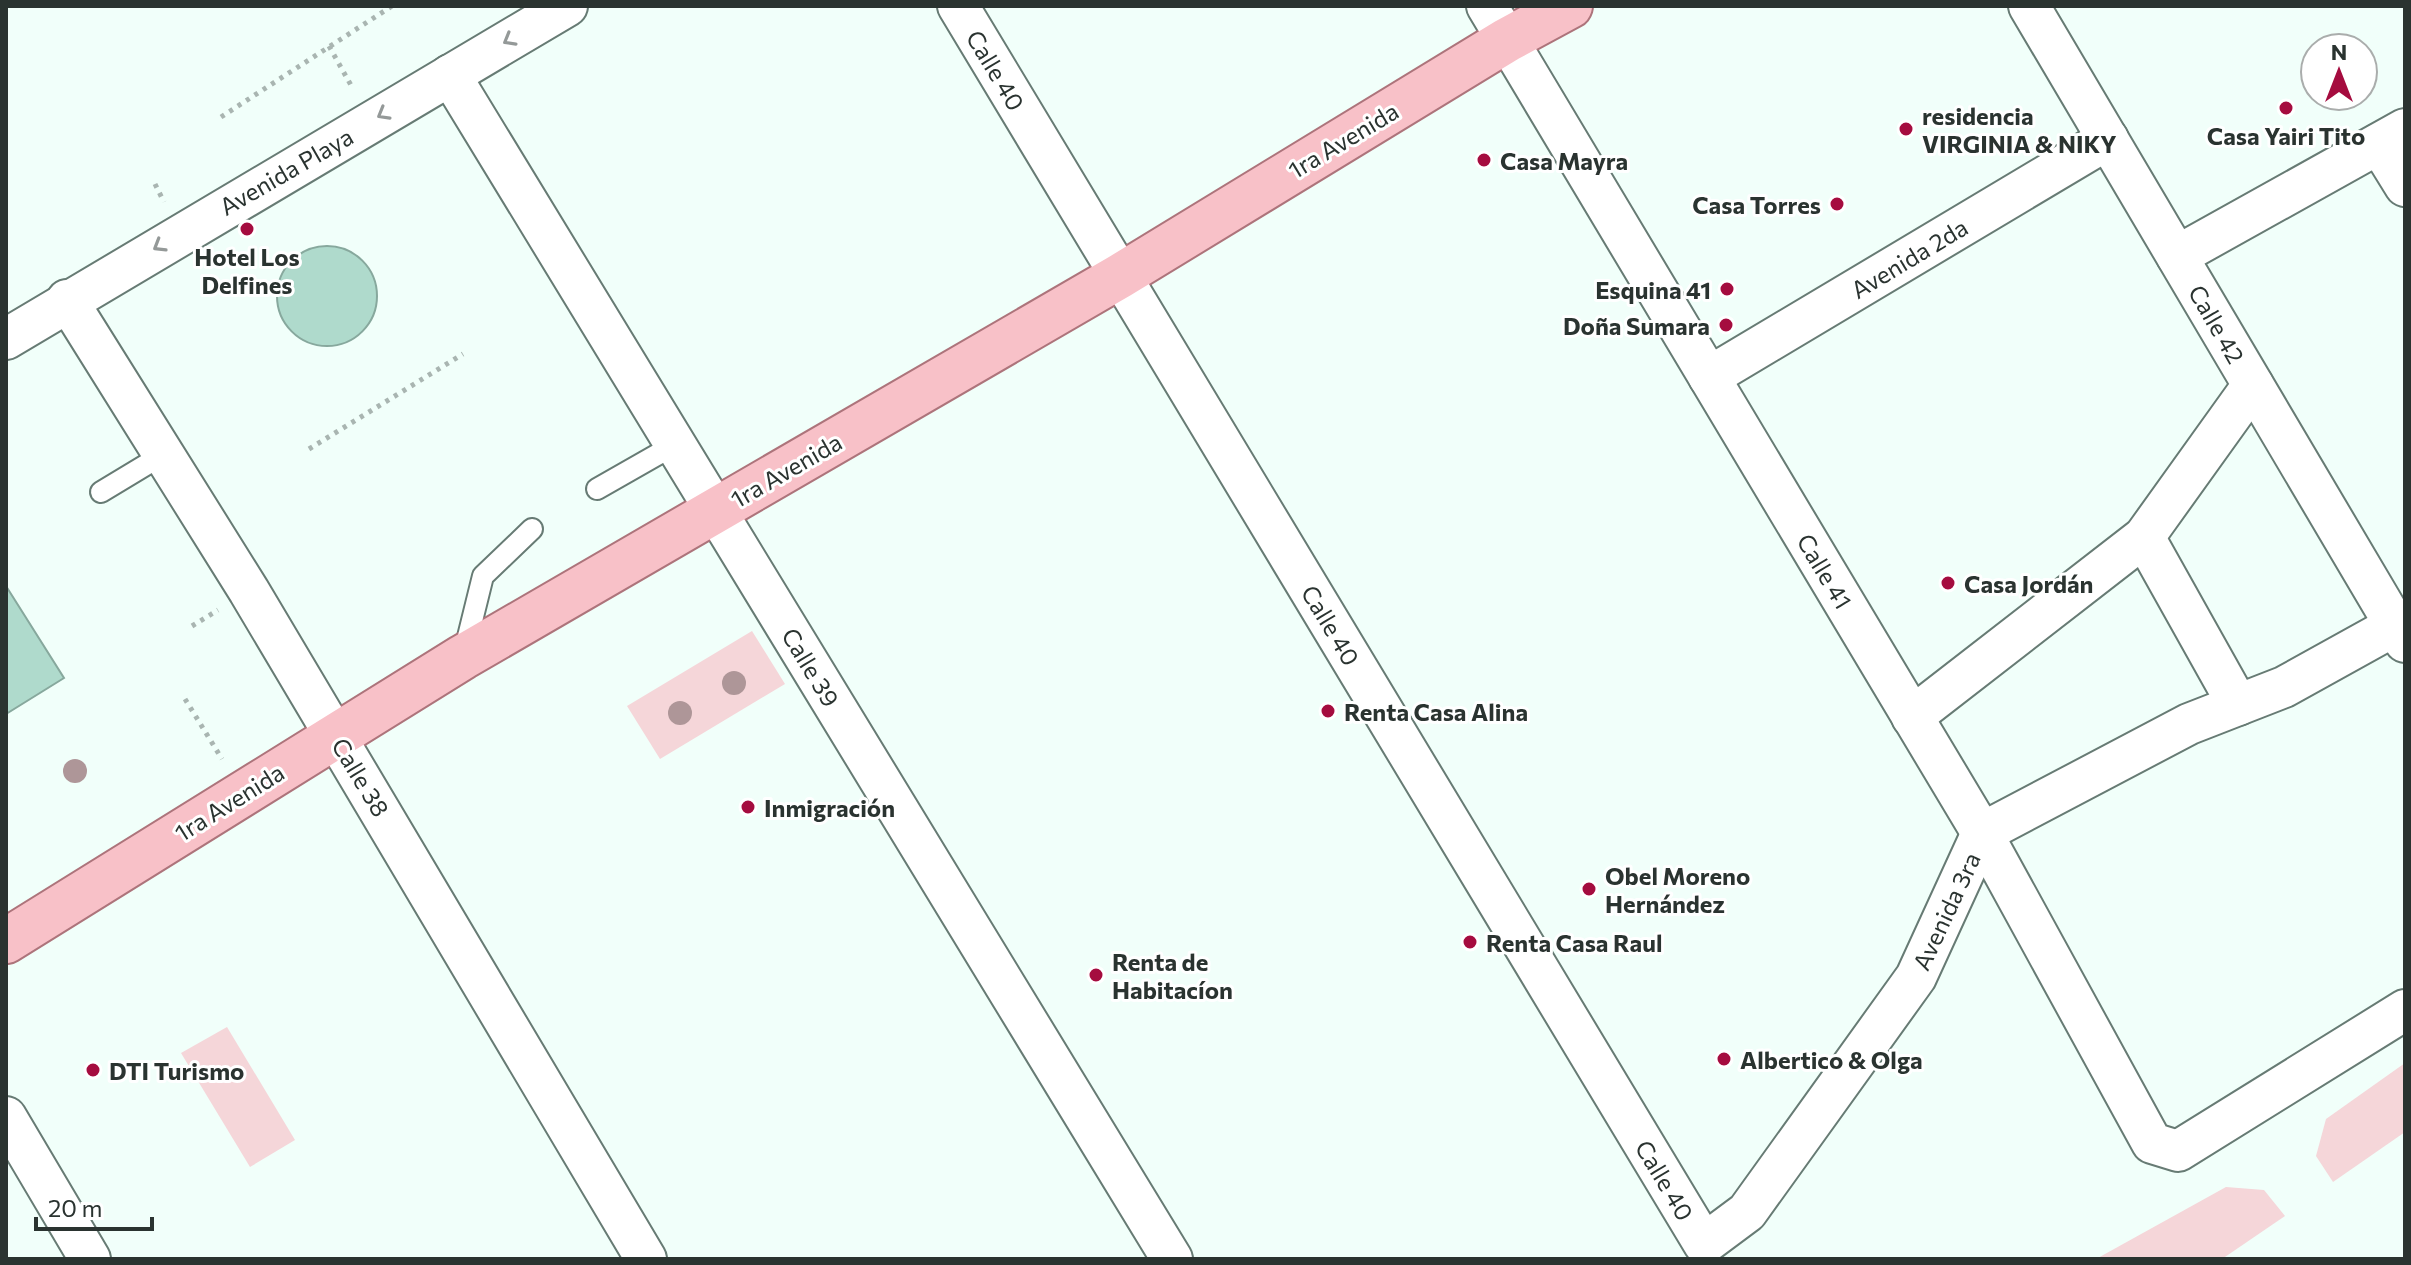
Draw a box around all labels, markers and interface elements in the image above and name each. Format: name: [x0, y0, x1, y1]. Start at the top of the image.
street label: Calle 40: [961, 25, 1031, 115]
one-way arrow: [503, 30, 517, 46]
north arrow: [2299, 32, 2379, 112]
text: N: [2331, 38, 2347, 65]
street label: 1ra Avenida: [1283, 96, 1403, 184]
marker: Casa Yairi Tito: [2277, 99, 2295, 117]
place label: residencia VIRGINIA & NIKY: [1922, 101, 2117, 158]
one-way arrow: [377, 104, 392, 120]
marker: residencia VIRGINIA & NIKY: [1897, 120, 1915, 138]
street label: Avenida Playa: [214, 121, 358, 221]
place label: Casa Yairi Tito: [2207, 121, 2365, 150]
place label: Casa Mayra: [1500, 146, 1628, 175]
marker: Casa Mayra: [1475, 151, 1493, 169]
place label: Casa Torres: [1692, 190, 1821, 219]
marker: Casa Torres: [1828, 195, 1846, 213]
street label: Avenida 2da: [1845, 212, 1973, 304]
marker: Hotel Los Delfines: [238, 220, 256, 238]
one-way arrow: [153, 236, 168, 252]
place label: Hotel Los Delfines: [194, 242, 300, 299]
place label: Esquina 41: [1595, 275, 1711, 304]
marker: Esquina 41: [1718, 280, 1736, 298]
street label: Calle 42: [2183, 280, 2251, 368]
place label: Doña Sumara: [1563, 311, 1710, 340]
marker: Doña Sumara: [1717, 316, 1735, 334]
street label: 1ra Avenida: [725, 427, 847, 513]
street label: Calle 41: [1791, 528, 1859, 614]
place label: Casa Jordán: [1964, 569, 2094, 598]
marker: Casa Jordán: [1939, 574, 1957, 592]
street label: Calle 40: [1296, 580, 1366, 670]
street label: Calle 39: [776, 622, 846, 712]
place label: Renta Casa Alina: [1344, 697, 1528, 726]
marker: Renta Casa Alina: [1319, 702, 1337, 720]
street label: Calle 38: [326, 732, 396, 822]
street label: 1ra Avenida: [169, 757, 289, 847]
place label: Inmigración: [764, 793, 895, 822]
marker: Inmigración: [739, 798, 757, 816]
street label: Avenida 3ra: [1906, 847, 1986, 975]
place label: Obel Moreno Hernández: [1605, 861, 1750, 918]
marker: Obel Moreno Hernández: [1580, 880, 1598, 898]
place label: Renta Casa Raul: [1486, 928, 1662, 957]
marker: Renta Casa Raul: [1461, 933, 1479, 951]
place label: Renta de Habitacíon: [1112, 947, 1233, 1004]
marker: Renta de Habitacíon: [1087, 966, 1105, 984]
place label: Albertico & Olga: [1740, 1045, 1923, 1074]
marker: Albertico & Olga: [1715, 1050, 1733, 1068]
place label: DTI Turismo: [109, 1056, 244, 1085]
marker: DTI Turismo: [84, 1061, 102, 1079]
street label: Calle 40: [1630, 1135, 1700, 1225]
scale bar: [36, 1181, 152, 1231]
text: 20 m: [48, 1193, 102, 1222]

